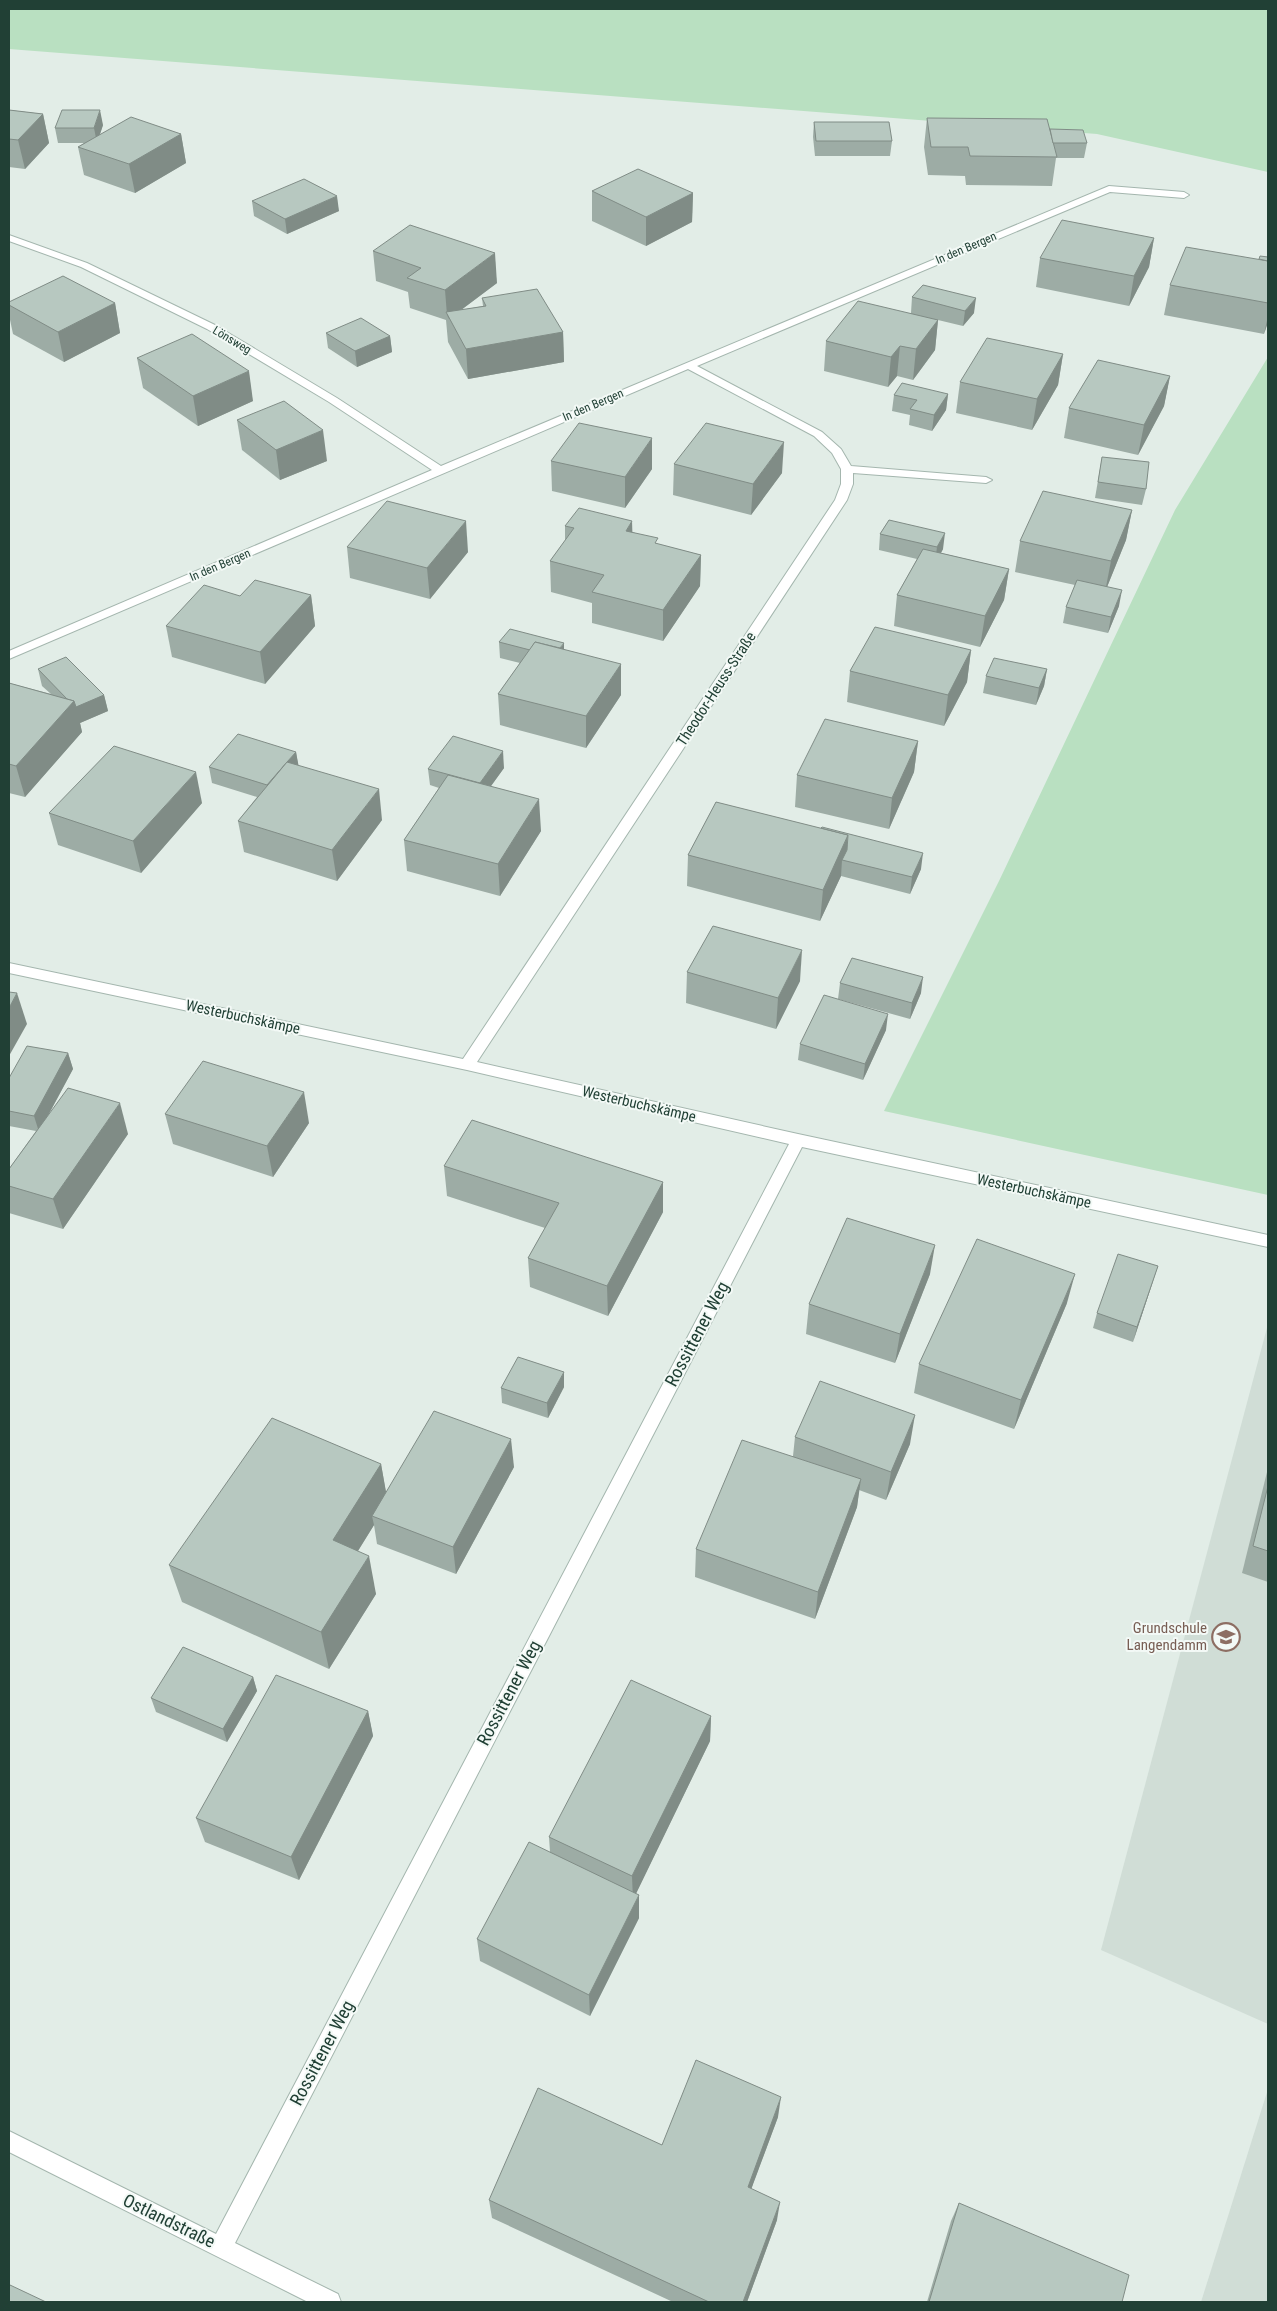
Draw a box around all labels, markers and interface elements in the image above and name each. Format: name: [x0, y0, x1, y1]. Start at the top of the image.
street label: In den Bergen: [933, 229, 999, 267]
street label: Lönsweg: [210, 323, 254, 357]
street label: In den Bergen: [560, 386, 626, 424]
street label: In den Bergen: [187, 546, 253, 584]
street label: Theodor-Heuss-Straße: [672, 629, 760, 749]
street label: Westerbuchskämpe: [184, 996, 302, 1038]
street label: Westerbuchskämpe: [580, 1082, 698, 1126]
street label: Westerbuchskämpe: [975, 1170, 1093, 1212]
street label: Rossittener Weg: [660, 1278, 733, 1390]
place label: Grundschule Langendamm: [1127, 1619, 1207, 1654]
school or university icon: Grundschule Langendamm: [1211, 1622, 1241, 1652]
street label: Rossittener Weg: [472, 1637, 545, 1749]
street label: Rossittener Weg: [285, 1997, 358, 2109]
street label: Ostlandstraße: [120, 2189, 219, 2252]

